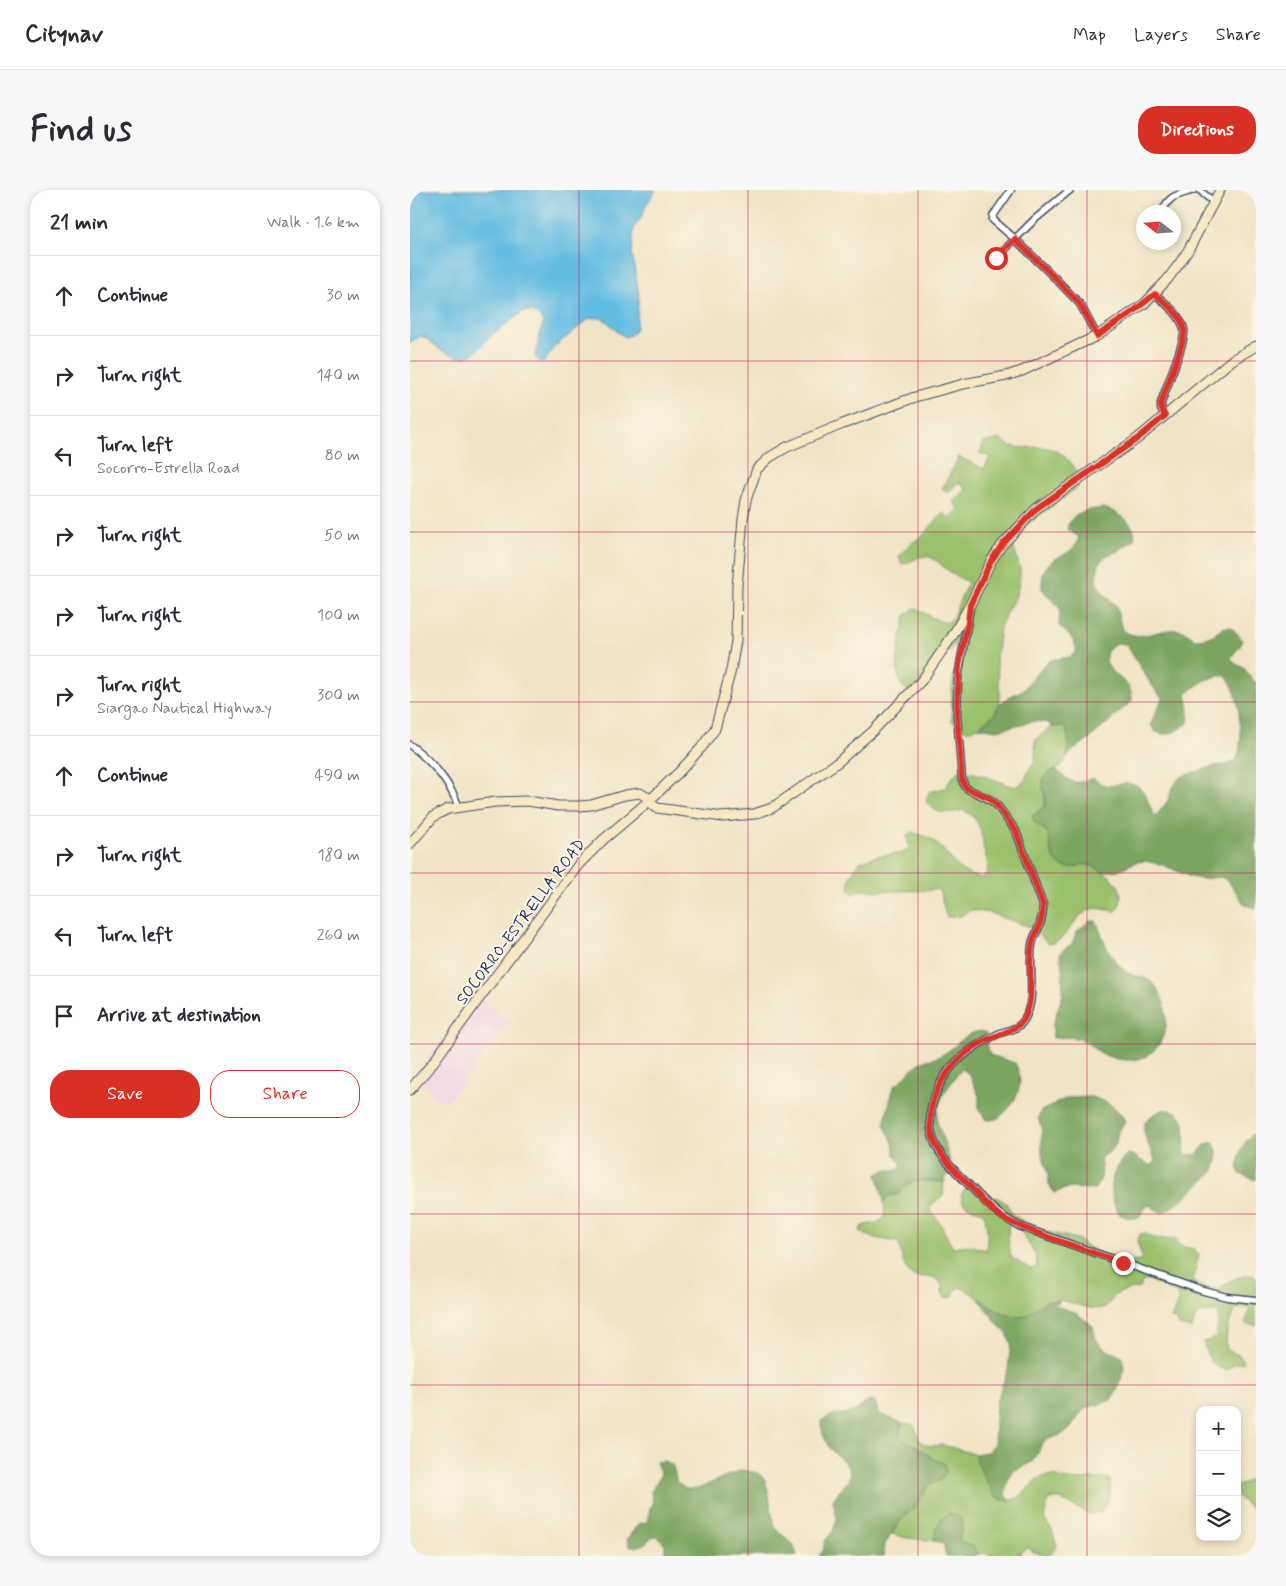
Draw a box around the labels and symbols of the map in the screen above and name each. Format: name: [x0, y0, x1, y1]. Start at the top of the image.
north arrow: [1136, 205, 1181, 250]
route start: [985, 247, 1008, 270]
street label: SOCORRO-ESTRELLA ROAD: [452, 835, 591, 1009]
route end: [1112, 1252, 1135, 1275]

